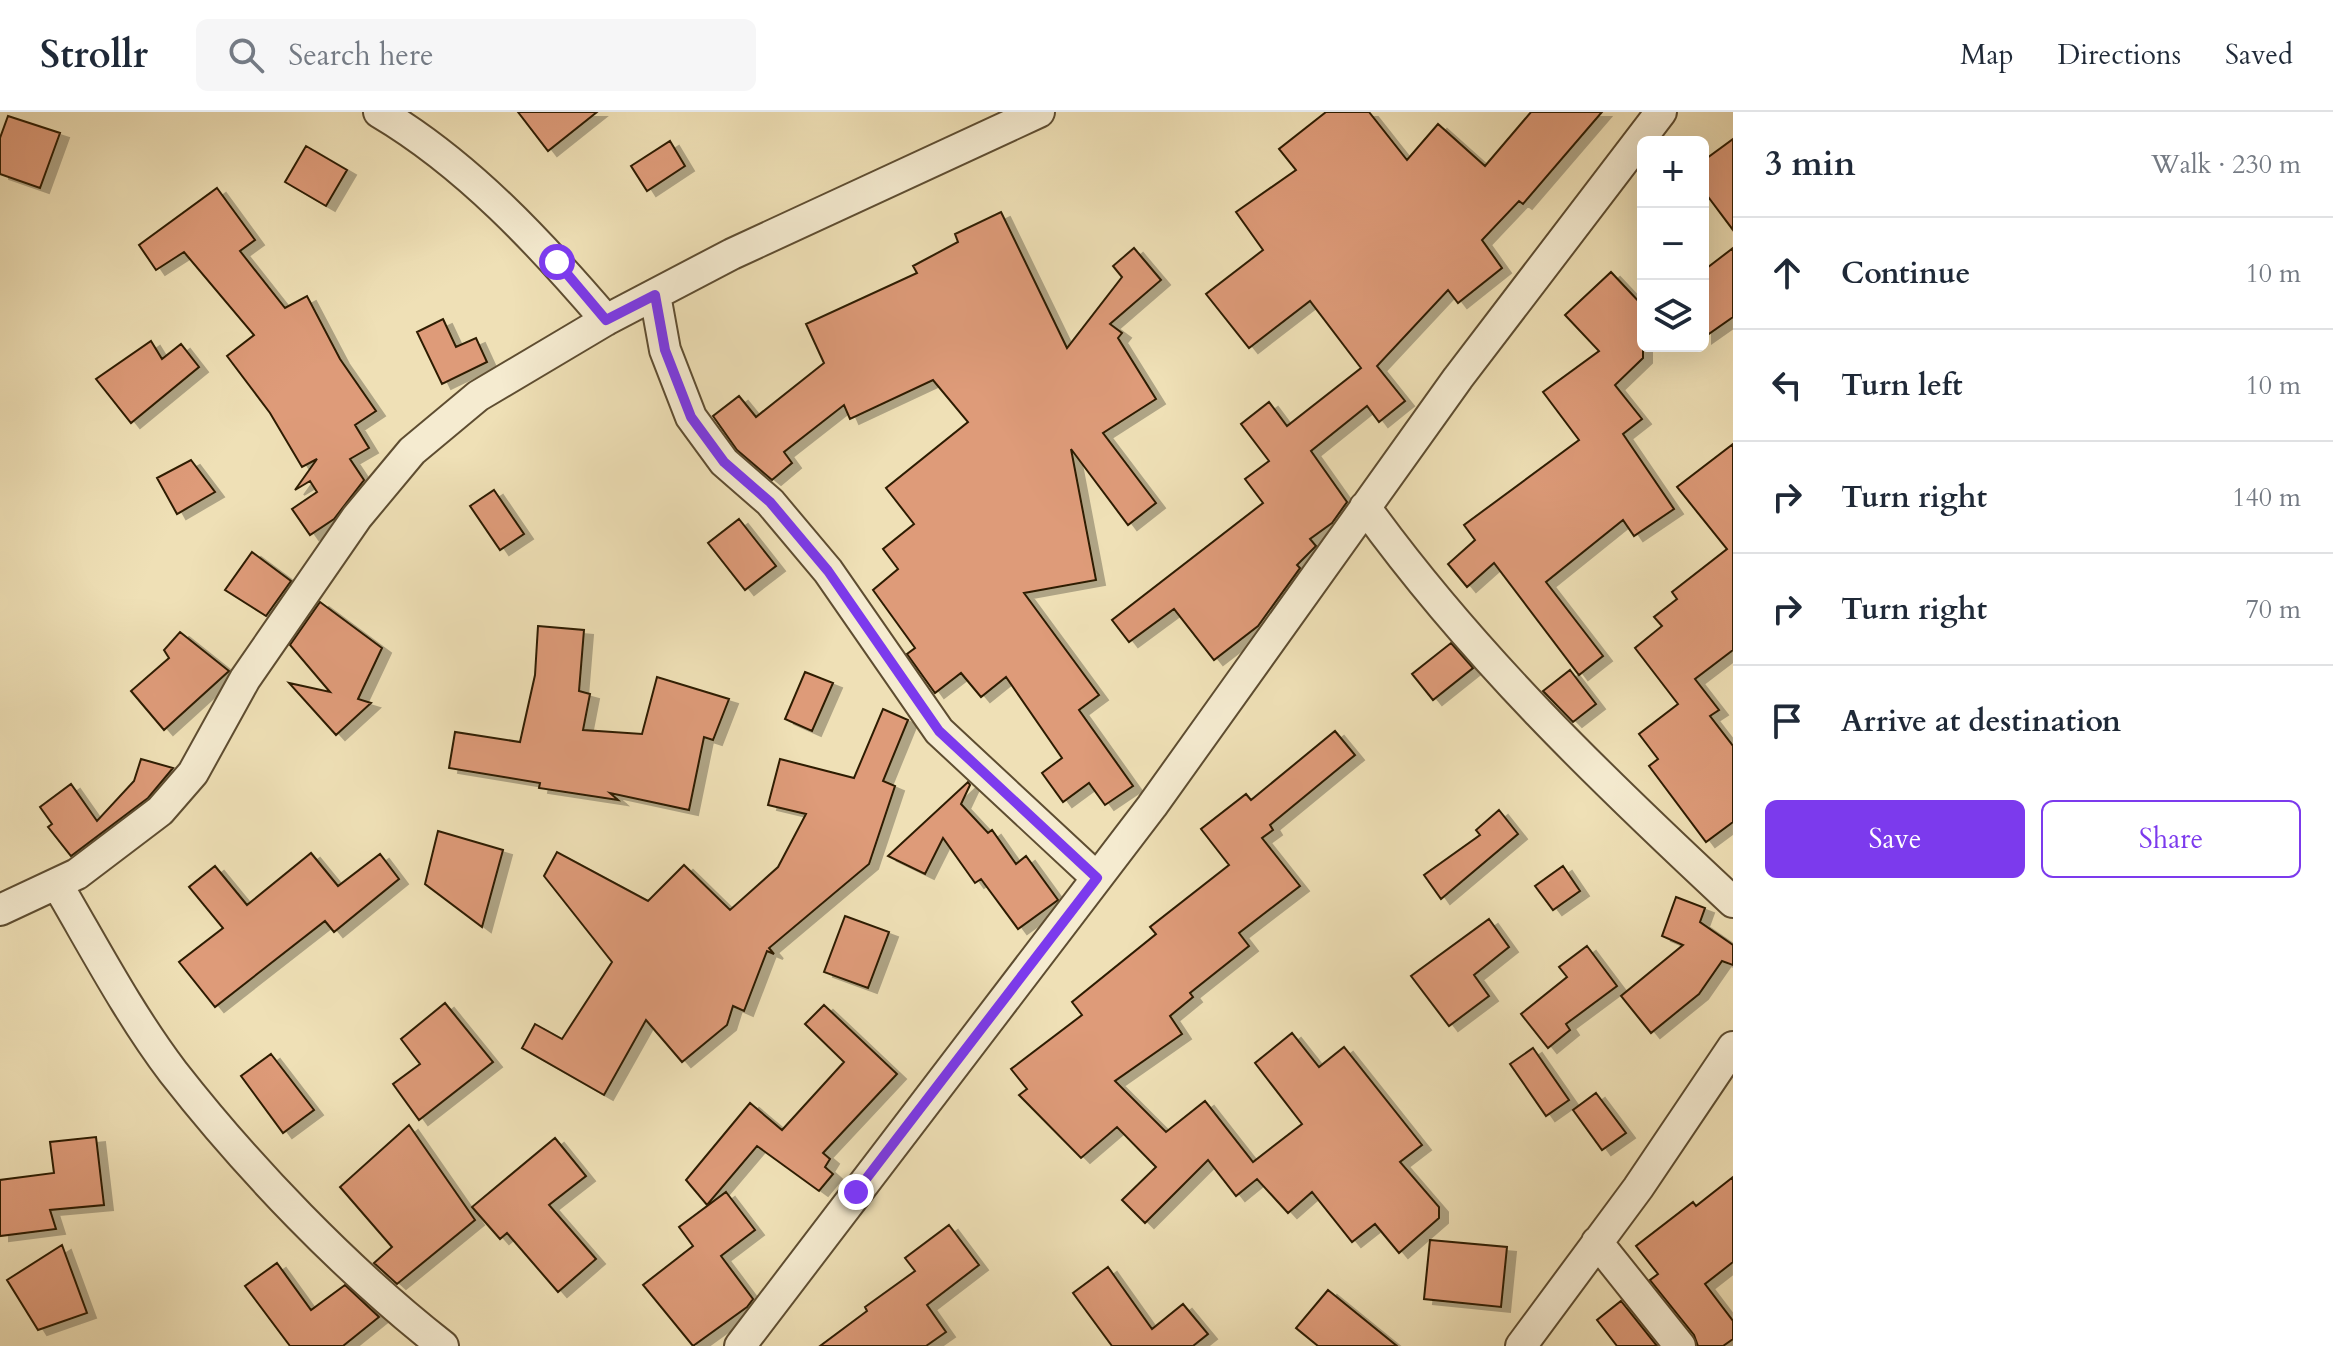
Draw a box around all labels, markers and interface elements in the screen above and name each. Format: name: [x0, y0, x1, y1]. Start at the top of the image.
search box: [196, 19, 756, 91]
text: Strollr: [40, 29, 148, 81]
icon: search: [224, 33, 268, 77]
text: Search here: [288, 35, 434, 76]
text: Map: [1960, 36, 2014, 74]
text: Directions: [2058, 36, 2181, 74]
text: Saved: [2225, 36, 2293, 74]
map controls: [1637, 136, 1709, 352]
button: +: [1637, 136, 1709, 208]
text: 3 min: [1765, 141, 1856, 187]
text: Walk · 230 m: [2151, 147, 2301, 182]
button: −: [1637, 208, 1709, 280]
route start: [539, 244, 575, 280]
icon: ahead: [1765, 251, 1809, 295]
text: Continue: [1841, 253, 1970, 294]
text: 10 m: [2245, 256, 2301, 291]
button: layers: [1637, 280, 1709, 352]
icon: left: [1765, 363, 1809, 407]
text: Turn left: [1841, 365, 1963, 406]
text: 10 m: [2245, 368, 2301, 403]
icon: right: [1765, 475, 1809, 519]
text: Turn right: [1841, 477, 1987, 518]
text: 140 m: [2232, 480, 2301, 515]
icon: right: [1765, 587, 1809, 631]
text: Turn right: [1841, 589, 1987, 630]
text: 70 m: [2245, 592, 2301, 627]
icon: arrive: [1765, 699, 1809, 743]
text: Arrive at destination: [1841, 701, 2121, 742]
button: Save: [1765, 800, 2025, 878]
button: Share: [2041, 800, 2301, 878]
route end: [838, 1174, 874, 1210]

